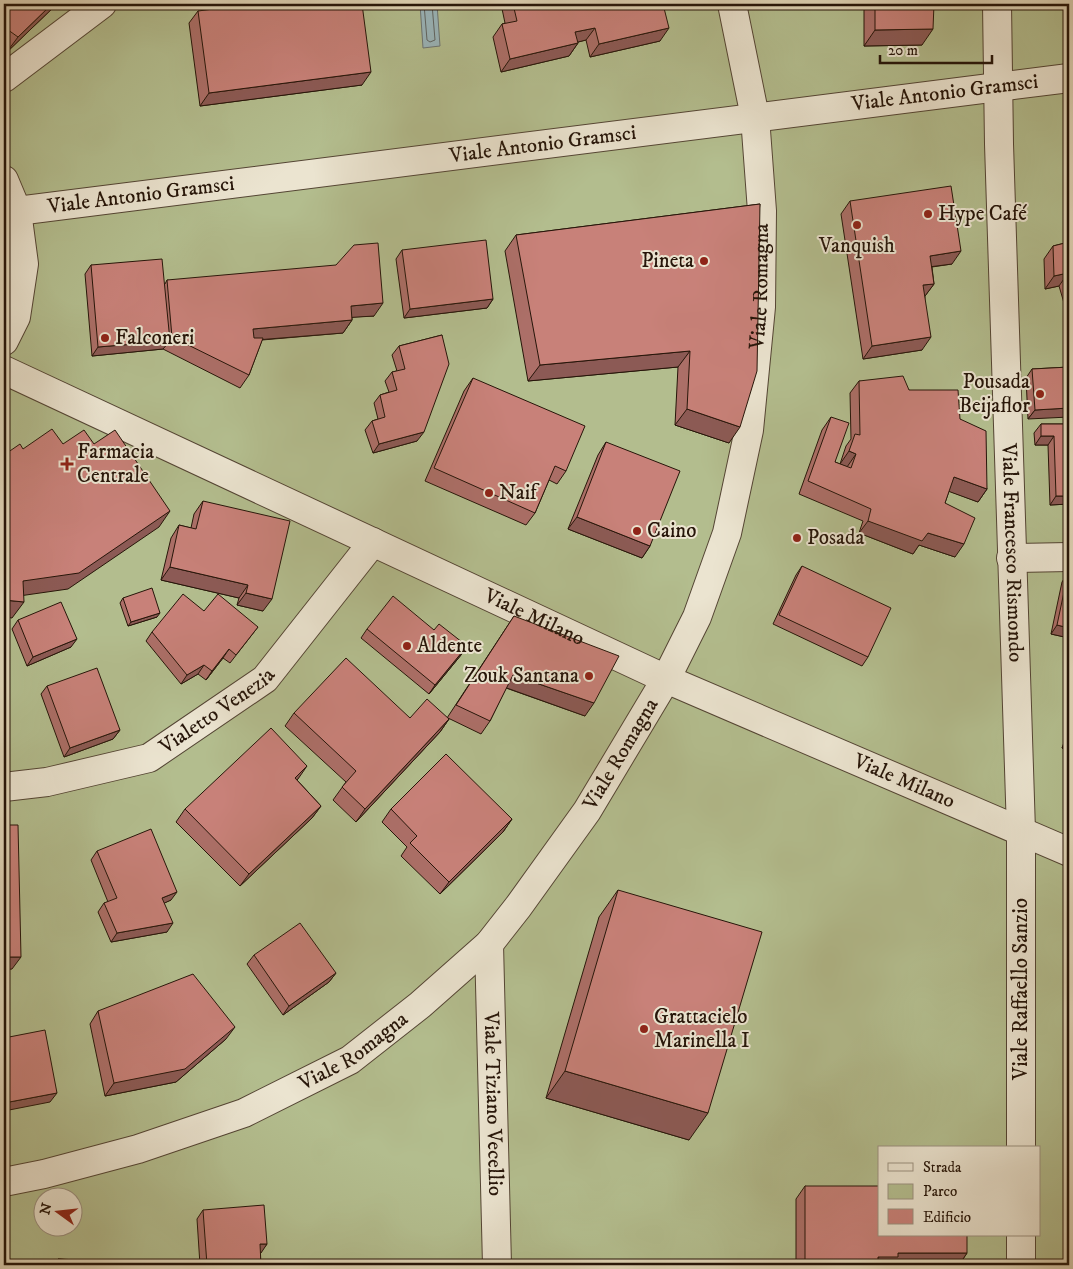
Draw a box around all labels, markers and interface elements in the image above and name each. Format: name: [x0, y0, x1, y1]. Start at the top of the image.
scale bar: [880, 32, 993, 64]
text: 20 m: [888, 41, 918, 60]
street label: Viale Antonio Gramsci: [849, 69, 1040, 117]
street label: Viale Antonio Gramsci: [447, 120, 638, 169]
street label: Viale Antonio Gramsci: [45, 171, 236, 220]
place label: Hype Café: [938, 201, 1027, 227]
marker: Hype Café: [922, 208, 934, 220]
marker: Vanquish: [851, 219, 863, 231]
street label: Viale Romagna: [744, 223, 775, 351]
place label: Vanquish: [818, 233, 895, 259]
place label: Pineta: [641, 248, 694, 274]
marker: Pineta: [698, 255, 710, 267]
place label: Falconeri: [115, 325, 194, 351]
marker: Falconeri: [99, 332, 111, 344]
place label: Pousada Beijaflor: [959, 369, 1030, 419]
marker: Pousada Beijaflor: [1034, 388, 1046, 400]
place label: Farmacia Centrale: [77, 439, 154, 489]
street label: Viale Francesco Rismondo: [996, 442, 1029, 663]
marker: Farmacia Centrale: [61, 458, 73, 470]
place label: Naif: [499, 480, 540, 506]
marker: Naif: [483, 487, 495, 499]
place label: Caino: [647, 518, 696, 544]
marker: Caino: [631, 525, 643, 537]
place label: Posada: [807, 525, 864, 551]
marker: Posada: [791, 532, 803, 544]
street label: Viale Milano: [479, 582, 588, 652]
place label: Aldente: [417, 633, 482, 659]
marker: Aldente: [401, 640, 413, 652]
street label: Vialetto Venezia: [154, 663, 281, 761]
place label: Zouk Santana: [464, 663, 579, 689]
marker: Zouk Santana: [583, 670, 595, 682]
street label: Viale Romagna: [577, 694, 664, 816]
street label: Viale Milano: [849, 748, 959, 815]
street label: Viale Raffaello Sanzio: [1008, 898, 1034, 1081]
place label: Grattacielo Marinella I: [654, 1004, 750, 1054]
street label: Viale Romagna: [294, 1006, 413, 1097]
street label: Viale Tiziano Vecellio: [478, 1011, 508, 1196]
marker: Grattacielo Marinella I: [638, 1023, 650, 1035]
legend: [878, 1146, 1040, 1236]
text: Strada: [923, 1158, 962, 1177]
text: Parco: [923, 1182, 957, 1201]
north arrow: [32, 1186, 82, 1236]
text: N: [36, 1201, 57, 1217]
text: Edificio: [923, 1208, 971, 1227]

